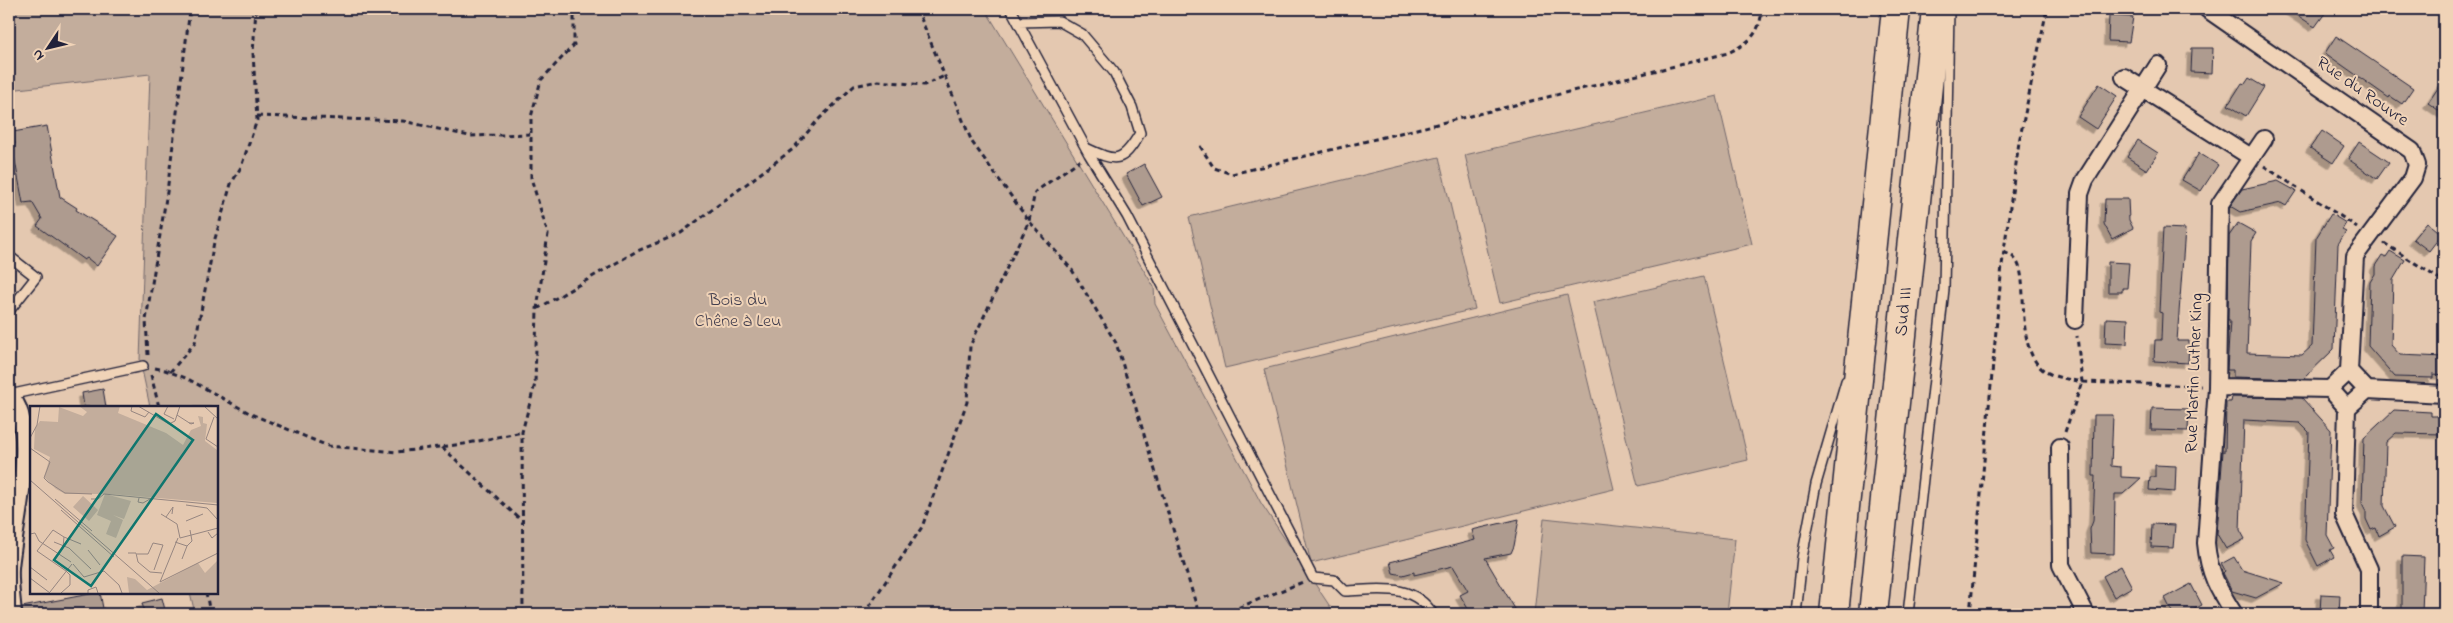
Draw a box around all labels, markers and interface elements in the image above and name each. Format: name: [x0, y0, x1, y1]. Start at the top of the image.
north arrow: [22, 22, 72, 72]
text: N: [27, 45, 50, 64]
street label: Rue du Rouvre: [2310, 50, 2414, 134]
street label: Sud III: [1889, 286, 1920, 337]
park label: Bois du Chêne à Leu: [695, 288, 781, 335]
street label: Rue Martin Luther King: [2179, 292, 2212, 454]
inset map: [30, 406, 218, 593]

